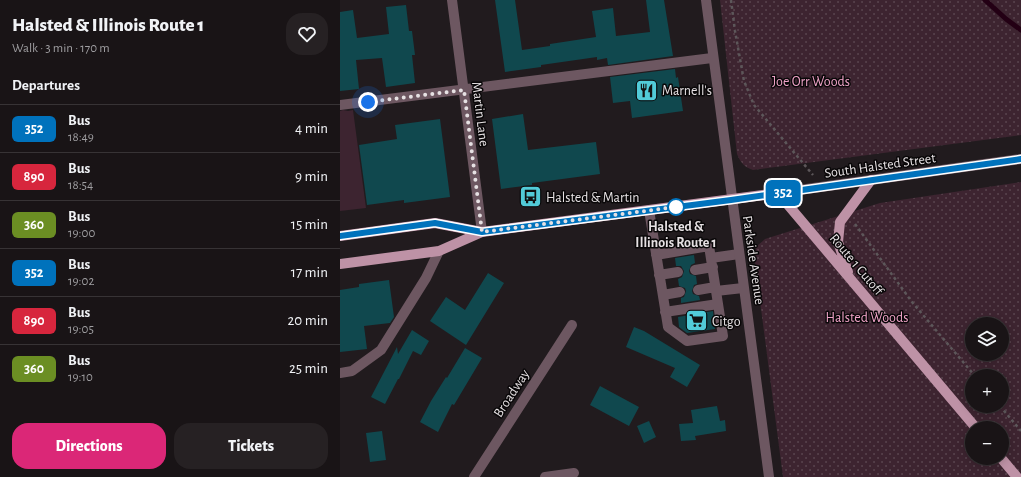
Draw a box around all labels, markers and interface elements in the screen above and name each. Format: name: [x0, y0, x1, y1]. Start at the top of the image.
button: heart: [286, 13, 328, 55]
text: Halsted & Illinois Route 1: [12, 16, 204, 35]
text: Walk · 3 min · 170 m: [12, 42, 110, 55]
park label: Joe Orr Woods: [772, 75, 850, 89]
restaurant icon: Marnell's: [633, 77, 659, 103]
text: Departures: [12, 78, 80, 93]
street label: Martin Lane: [469, 81, 491, 147]
place label: Marnell's: [662, 84, 712, 98]
your location: [358, 92, 378, 112]
text: Bus: [68, 113, 90, 128]
text: 4 min: [295, 121, 328, 136]
text: 352: [25, 122, 43, 136]
text: 18:49: [68, 131, 94, 144]
street label: South Halsted Street: [824, 151, 937, 181]
text: Bus: [68, 161, 90, 176]
text: 9 min: [295, 169, 328, 184]
text: 890: [24, 170, 44, 184]
text: 18:54: [68, 179, 93, 192]
line badge: 352: [760, 180, 806, 206]
bus stop icon: Halsted & Martin: [517, 184, 543, 210]
text: 352: [774, 186, 792, 200]
place label: Halsted & Martin: [546, 191, 640, 205]
marker: Halsted & Illinois Route 1: [667, 198, 685, 216]
text: Bus: [68, 209, 90, 224]
street label: Parkside Avenue: [740, 215, 766, 305]
text: 15 min: [291, 217, 328, 232]
text: 360: [24, 218, 44, 232]
place label: Halsted & Illinois Route 1: [635, 220, 717, 250]
text: 19:00: [68, 227, 95, 240]
street label: Route 1 Cutoff: [827, 231, 886, 298]
text: Bus: [68, 257, 90, 272]
text: 17 min: [291, 265, 328, 280]
text: 352: [25, 266, 43, 280]
text: 19:02: [68, 275, 94, 288]
text: Bus: [68, 305, 90, 320]
supermarket icon: Citgo: [684, 308, 710, 334]
park label: Halsted Woods: [826, 311, 908, 325]
text: 20 min: [287, 313, 328, 328]
text: 890: [24, 314, 44, 328]
place label: Citgo: [712, 315, 741, 329]
map controls: [965, 317, 1009, 465]
button: layers: [965, 317, 1009, 361]
text: 19:05: [68, 323, 94, 336]
text: Bus: [68, 353, 90, 368]
text: 25 min: [289, 361, 328, 376]
text: 360: [24, 362, 44, 376]
street label: Broadway: [491, 367, 532, 420]
button: +: [965, 369, 1009, 413]
text: 19:10: [68, 371, 93, 384]
button: −: [965, 421, 1009, 465]
button: Directions: [12, 423, 166, 469]
button: Tickets: [174, 423, 328, 469]

